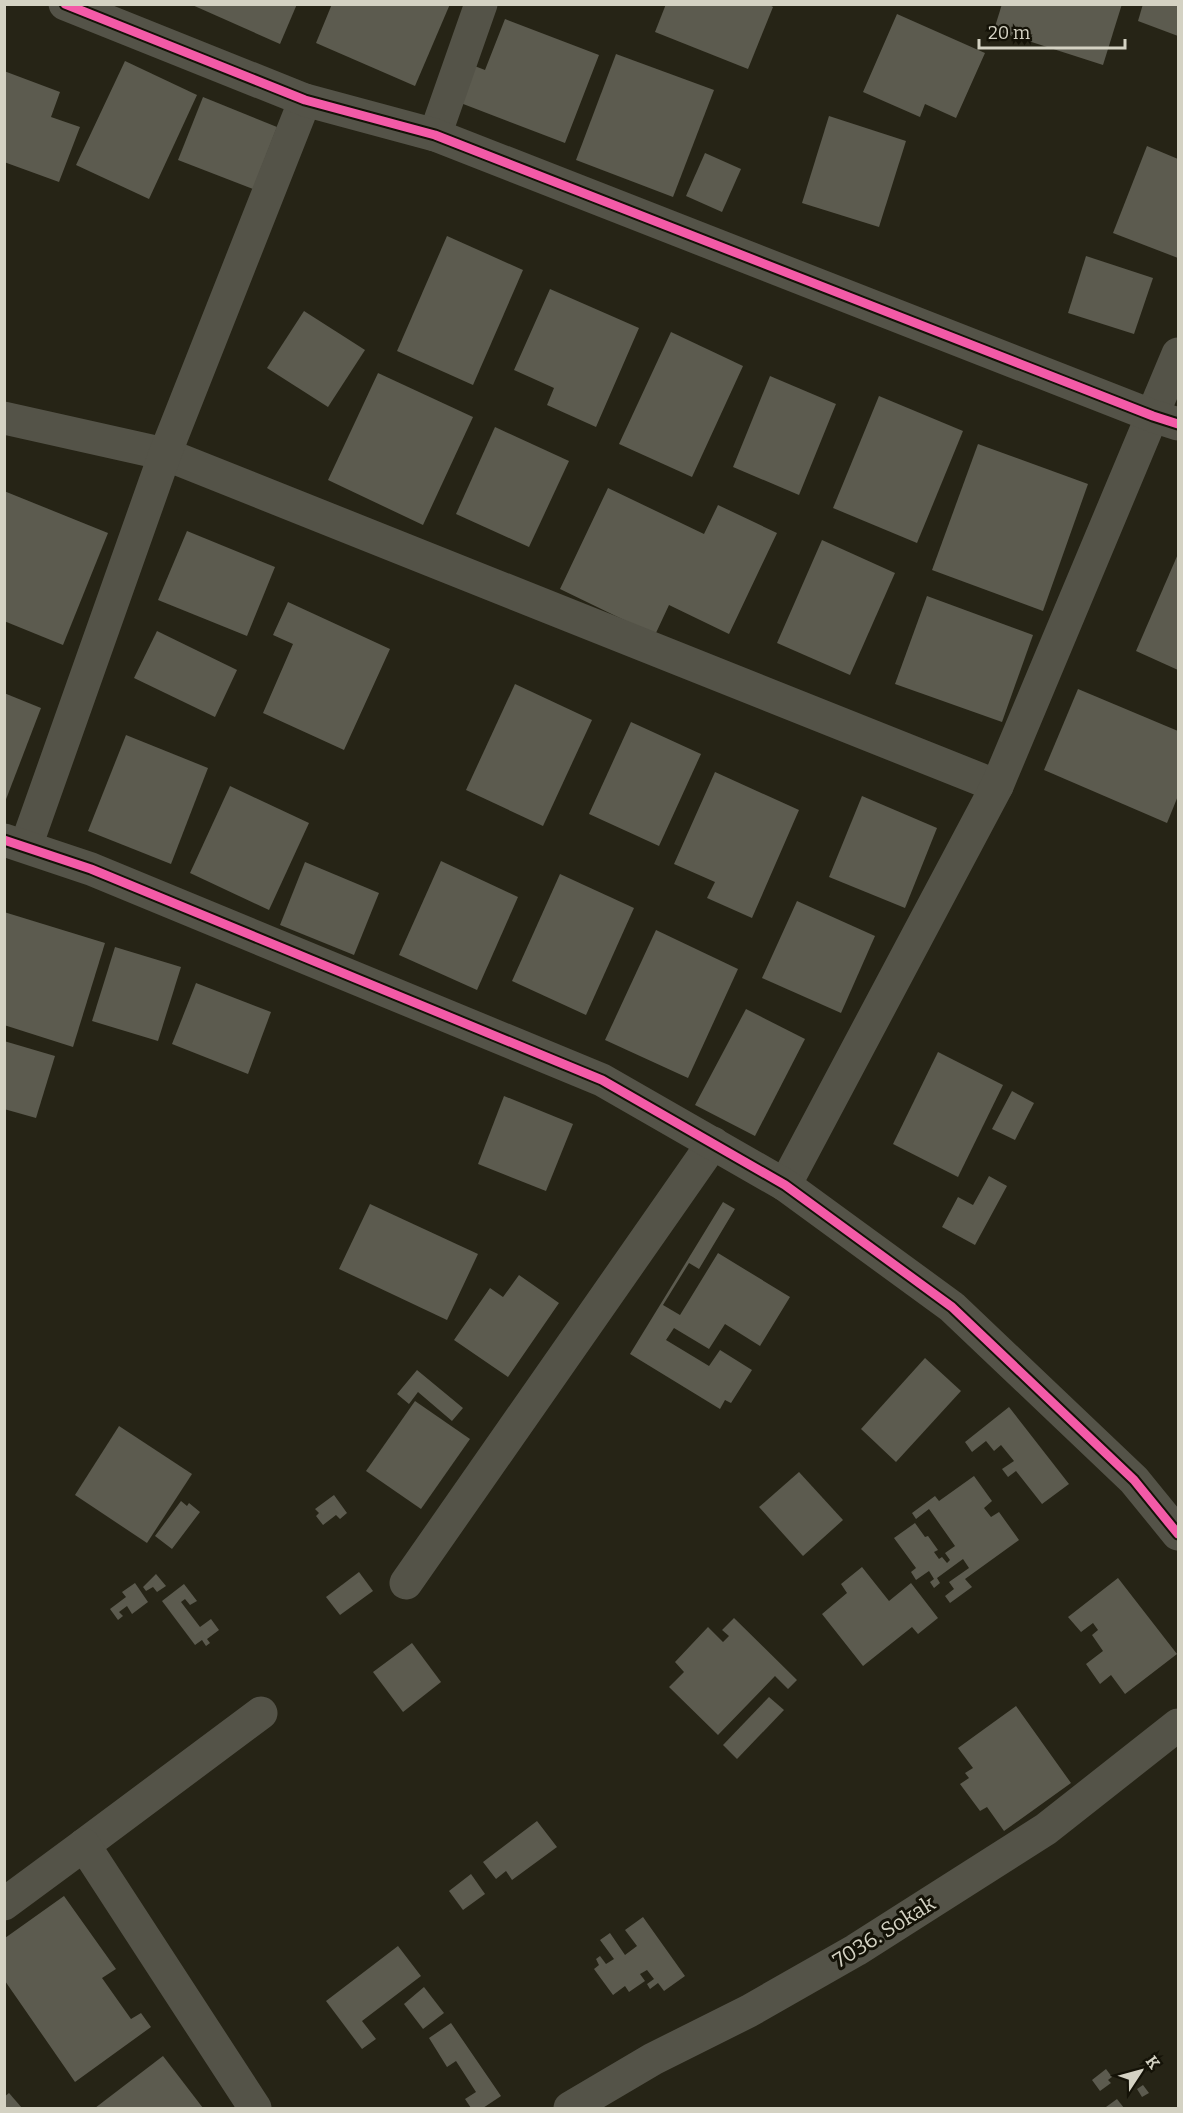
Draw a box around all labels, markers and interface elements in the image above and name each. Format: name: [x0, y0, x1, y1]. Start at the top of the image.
scale bar: [979, 12, 1124, 50]
text: 20 m: [988, 22, 1030, 44]
street label: 7036. Sokak: [828, 1890, 940, 1974]
north arrow: [1111, 2041, 1171, 2101]
text: K: [1142, 2052, 1164, 2073]

